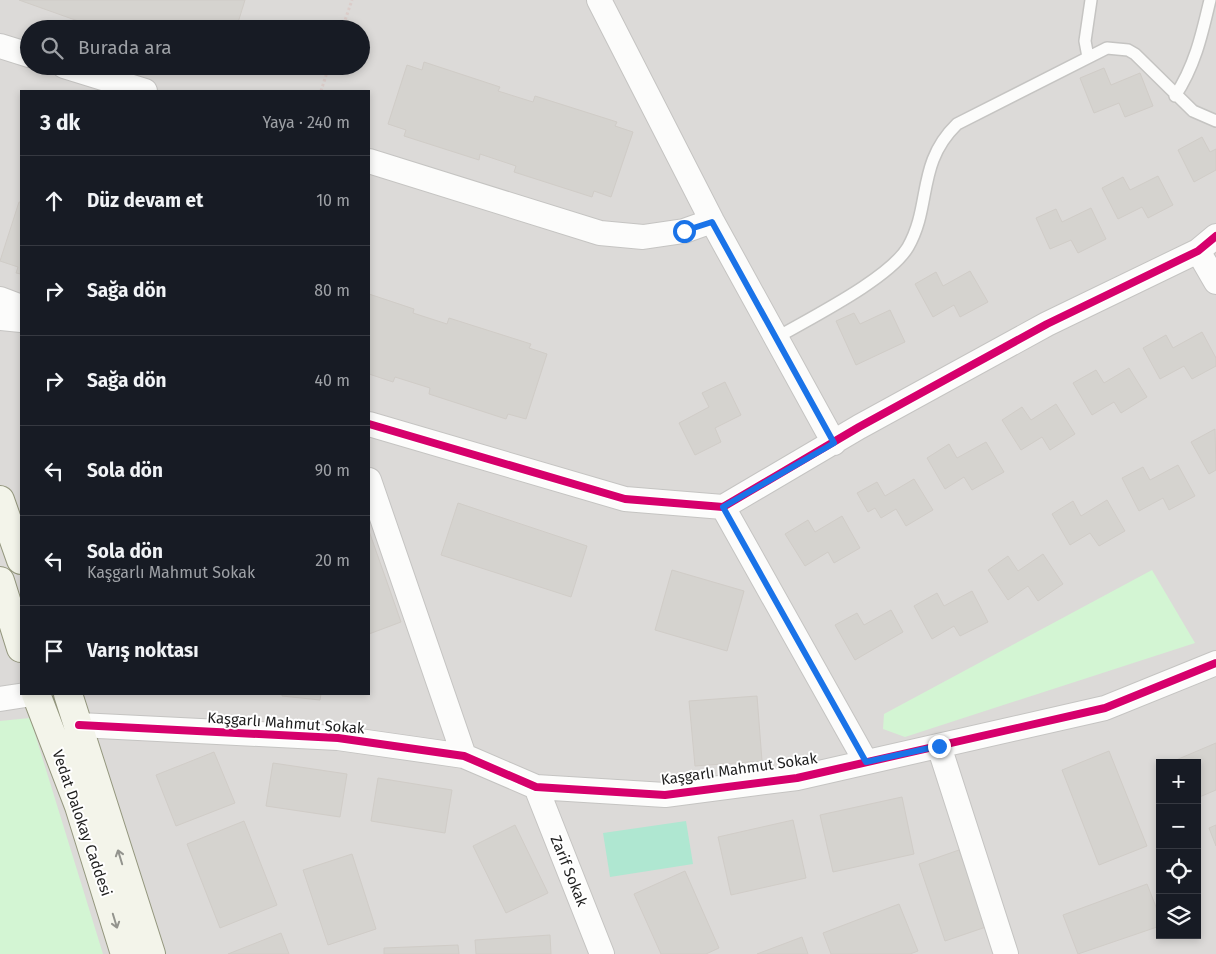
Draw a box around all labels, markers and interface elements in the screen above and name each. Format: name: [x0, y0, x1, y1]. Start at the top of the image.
search box: [20, 20, 370, 75]
icon: search: [38, 34, 66, 62]
text: Burada ara: [78, 36, 172, 59]
text: 3 dk: [40, 110, 80, 136]
text: Yaya · 240 m: [262, 113, 350, 132]
icon: ahead: [40, 187, 68, 215]
text: Düz devam et: [87, 189, 203, 212]
text: 10 m: [316, 191, 350, 210]
route start: [673, 220, 696, 243]
icon: right: [40, 277, 68, 305]
text: Sağa dön: [87, 279, 167, 302]
text: 80 m: [314, 281, 350, 300]
icon: right: [40, 367, 68, 395]
text: Sağa dön: [87, 369, 167, 392]
text: 40 m: [315, 371, 350, 390]
icon: left: [40, 457, 68, 485]
text: Sola dön: [87, 459, 163, 482]
text: 90 m: [315, 461, 350, 480]
text: Sola dön: [87, 540, 163, 563]
icon: left: [40, 547, 68, 575]
text: 20 m: [315, 551, 350, 570]
text: Kaşgarlı Mahmut Sokak: [87, 563, 255, 582]
icon: arrive: [40, 637, 68, 665]
text: Varış noktası: [87, 639, 199, 662]
street label: Kaşgarlı Mahmut Sokak: [207, 709, 366, 737]
route end: [928, 735, 951, 758]
street label: Vedat Dalokay Caddesi: [48, 747, 116, 899]
street label: Kaşgarlı Mahmut Sokak: [660, 749, 819, 789]
map controls: [1156, 759, 1201, 939]
button: +: [1156, 759, 1201, 804]
button: −: [1156, 804, 1201, 849]
street label: Zarif Sokak: [547, 833, 592, 909]
button: locate: [1156, 849, 1201, 894]
one-way arrow: [115, 850, 125, 866]
button: layers: [1156, 894, 1201, 939]
one-way arrow: [111, 913, 121, 929]

